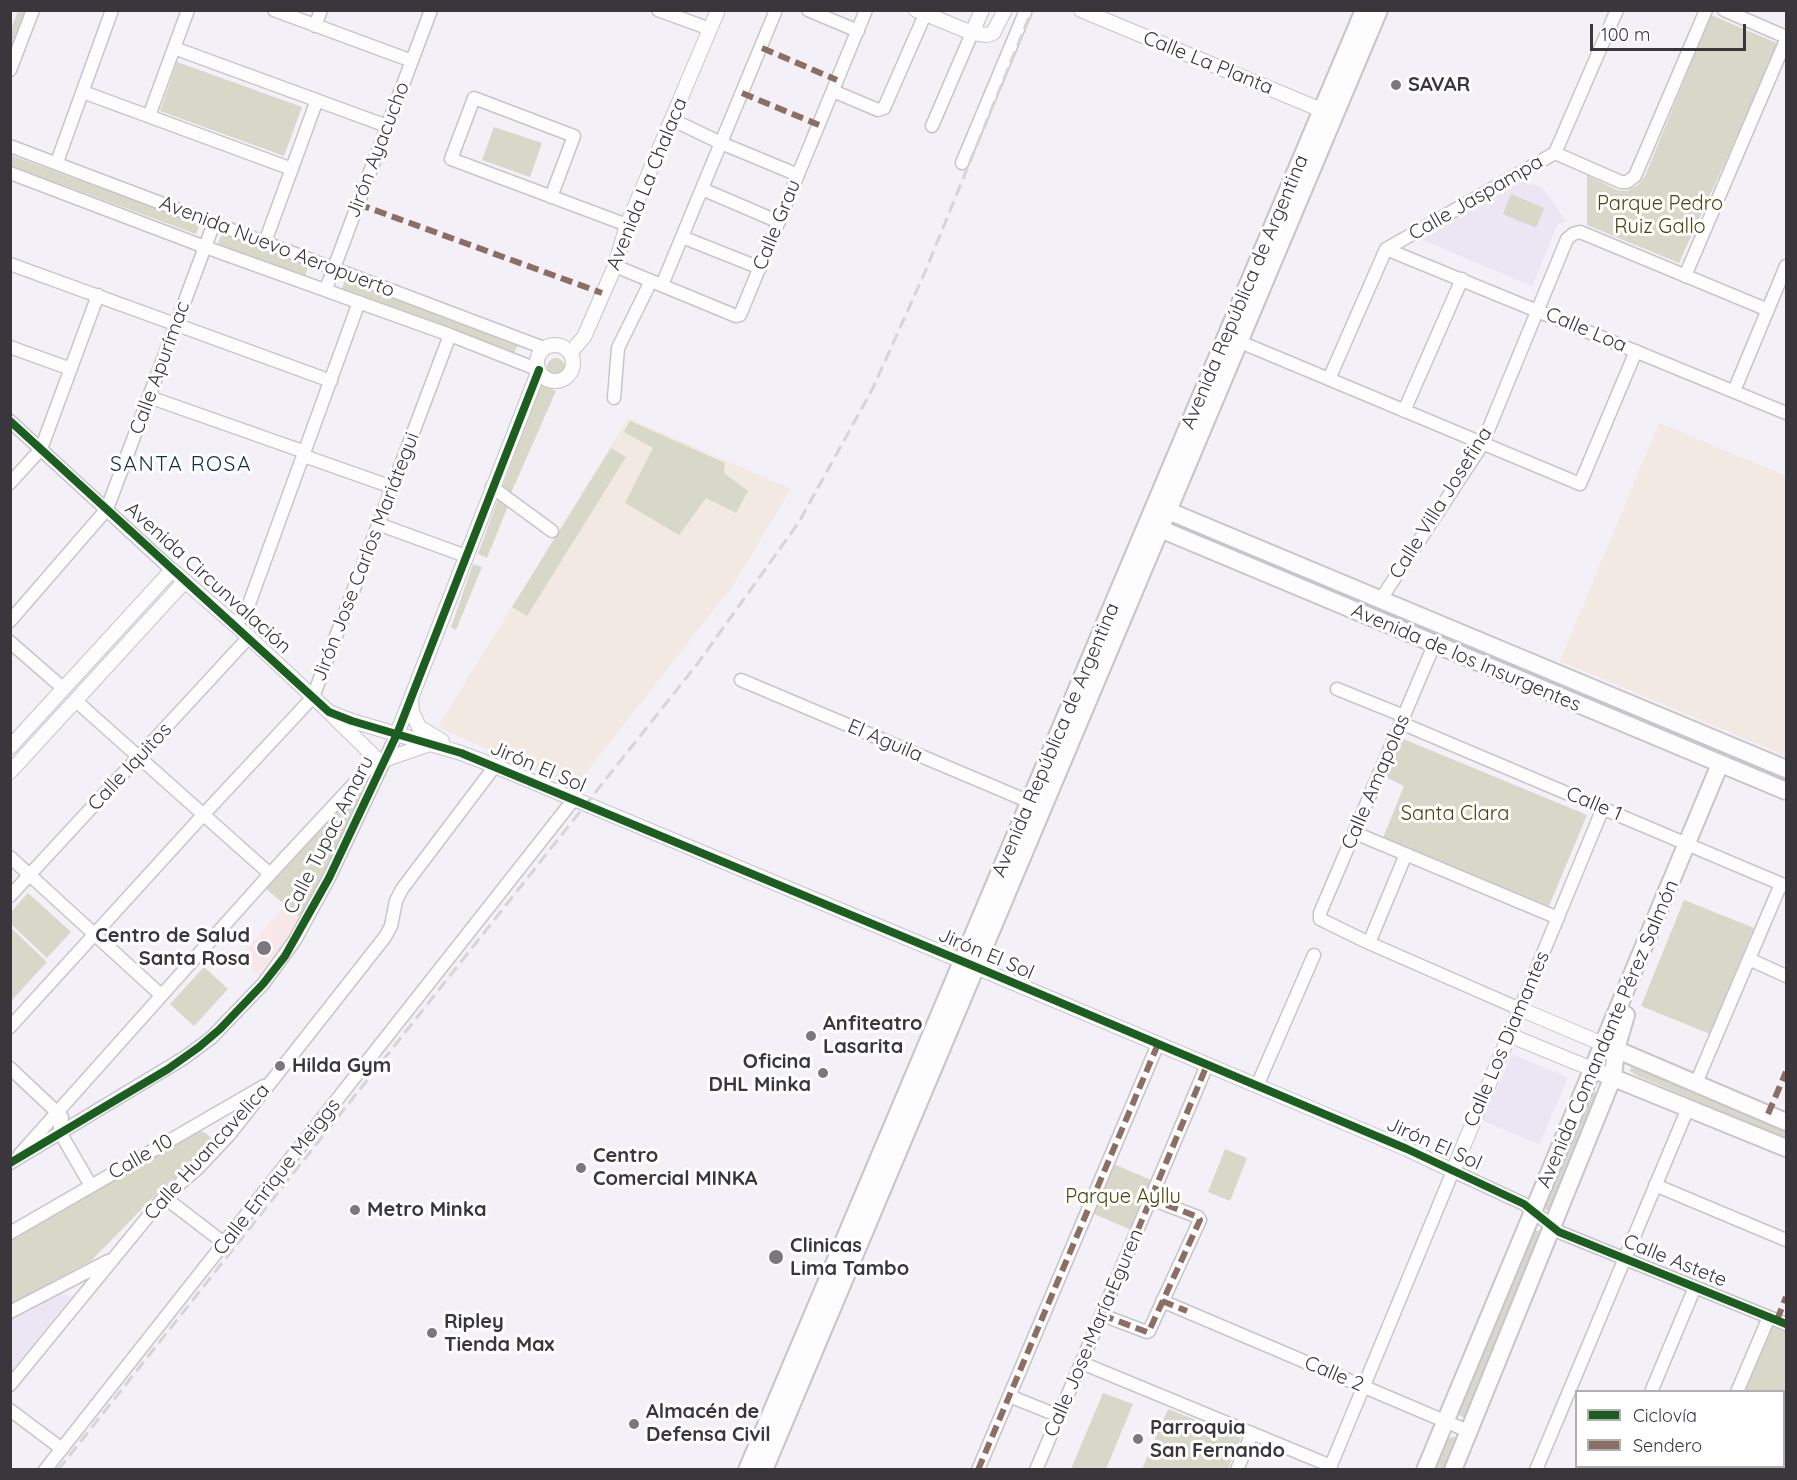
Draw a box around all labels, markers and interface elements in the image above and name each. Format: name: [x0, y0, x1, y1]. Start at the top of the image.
scale bar: [1593, 12, 1749, 50]
text: 100 m: [1601, 23, 1650, 46]
street label: Calle La Planta: [1139, 26, 1277, 100]
place label: SAVAR: [1408, 73, 1470, 97]
street label: Jirón Ayacucho: [341, 78, 415, 222]
marker: SAVAR: [1389, 78, 1403, 92]
street label: Avenida La Chalaca: [601, 94, 693, 274]
street label: Calle Jaspampa: [1405, 150, 1547, 246]
street label: Avenida República de Argentina: [1176, 151, 1314, 433]
street label: Calle Grau: [748, 176, 806, 274]
street label: Avenida Nuevo Aeropuerto: [156, 191, 398, 303]
park label: Parque Pedro Ruiz Gallo: [1597, 192, 1723, 239]
street label: Calle Apurímac: [125, 298, 195, 438]
street label: Calle Loa: [1542, 302, 1630, 358]
street label: Calle Villa Josefina: [1385, 423, 1497, 583]
street label: Jirón Jose Carlos Mariátegui: [307, 429, 425, 685]
district label: SANTA ROSA: [110, 452, 252, 478]
street label: Avenida Circunvalación: [120, 497, 296, 659]
street label: Avenida República de Argentina: [987, 599, 1125, 881]
street label: Avenida de los Insurgentes: [1348, 599, 1584, 717]
street label: Calle Amapolas: [1337, 711, 1415, 853]
street label: El Aguila: [844, 715, 926, 767]
street label: Calle Iquitos: [83, 718, 177, 816]
street label: Jirón El Sol: [486, 736, 590, 798]
street label: Calle Tupac Amaru: [279, 752, 379, 918]
street label: Calle 1: [1562, 782, 1626, 826]
park label: Santa Clara: [1401, 802, 1509, 826]
street label: Avenida Comandante Pérez Salmón: [1532, 876, 1684, 1192]
street label: Jirón El Sol: [934, 923, 1038, 985]
place label: Centro de Salud Santa Rosa: [95, 924, 250, 971]
marker: Centro de Salud Santa Rosa: [255, 939, 273, 957]
street label: Calle Los Diamantes: [1459, 948, 1555, 1130]
place label: Anfiteatro Lasarita: [823, 1012, 923, 1059]
marker: Anfiteatro Lasarita: [804, 1029, 818, 1043]
place label: Oficina DHL Minka: [709, 1050, 811, 1097]
place label: Hilda Gym: [292, 1054, 391, 1078]
marker: Hilda Gym: [273, 1059, 287, 1073]
marker: Oficina DHL Minka: [816, 1066, 830, 1080]
street label: Calle Huancavelica: [139, 1079, 275, 1225]
street label: Calle Enrique Meiggs: [208, 1094, 346, 1260]
street label: Jirón El Sol: [1383, 1112, 1485, 1176]
street label: Calle 10: [105, 1129, 177, 1185]
place label: Centro Comercial MINKA: [593, 1144, 758, 1191]
marker: Centro Comercial MINKA: [574, 1161, 588, 1175]
park label: Parque Ayllu: [1065, 1185, 1181, 1209]
place label: Metro Minka: [367, 1198, 487, 1222]
marker: Metro Minka: [348, 1203, 362, 1217]
street label: Calle Jose María Eguren: [1039, 1225, 1149, 1441]
street label: Calle Astete: [1620, 1229, 1730, 1293]
place label: Clinicas Lima Tambo: [790, 1234, 909, 1281]
marker: Clinicas Lima Tambo: [767, 1248, 785, 1266]
place label: Ripley Tienda Max: [444, 1310, 554, 1357]
marker: Ripley Tienda Max: [425, 1326, 439, 1340]
street label: Calle 2: [1301, 1351, 1367, 1397]
legend: [1575, 1390, 1785, 1468]
place label: Almacén de Defensa Civil: [646, 1400, 771, 1447]
text: Ciclovía: [1633, 1404, 1697, 1427]
place label: Parroquia San Fernando: [1150, 1416, 1285, 1463]
marker: Almacén de Defensa Civil: [627, 1417, 641, 1431]
marker: Parroquia San Fernando: [1131, 1432, 1145, 1446]
text: Sendero: [1633, 1434, 1702, 1457]

